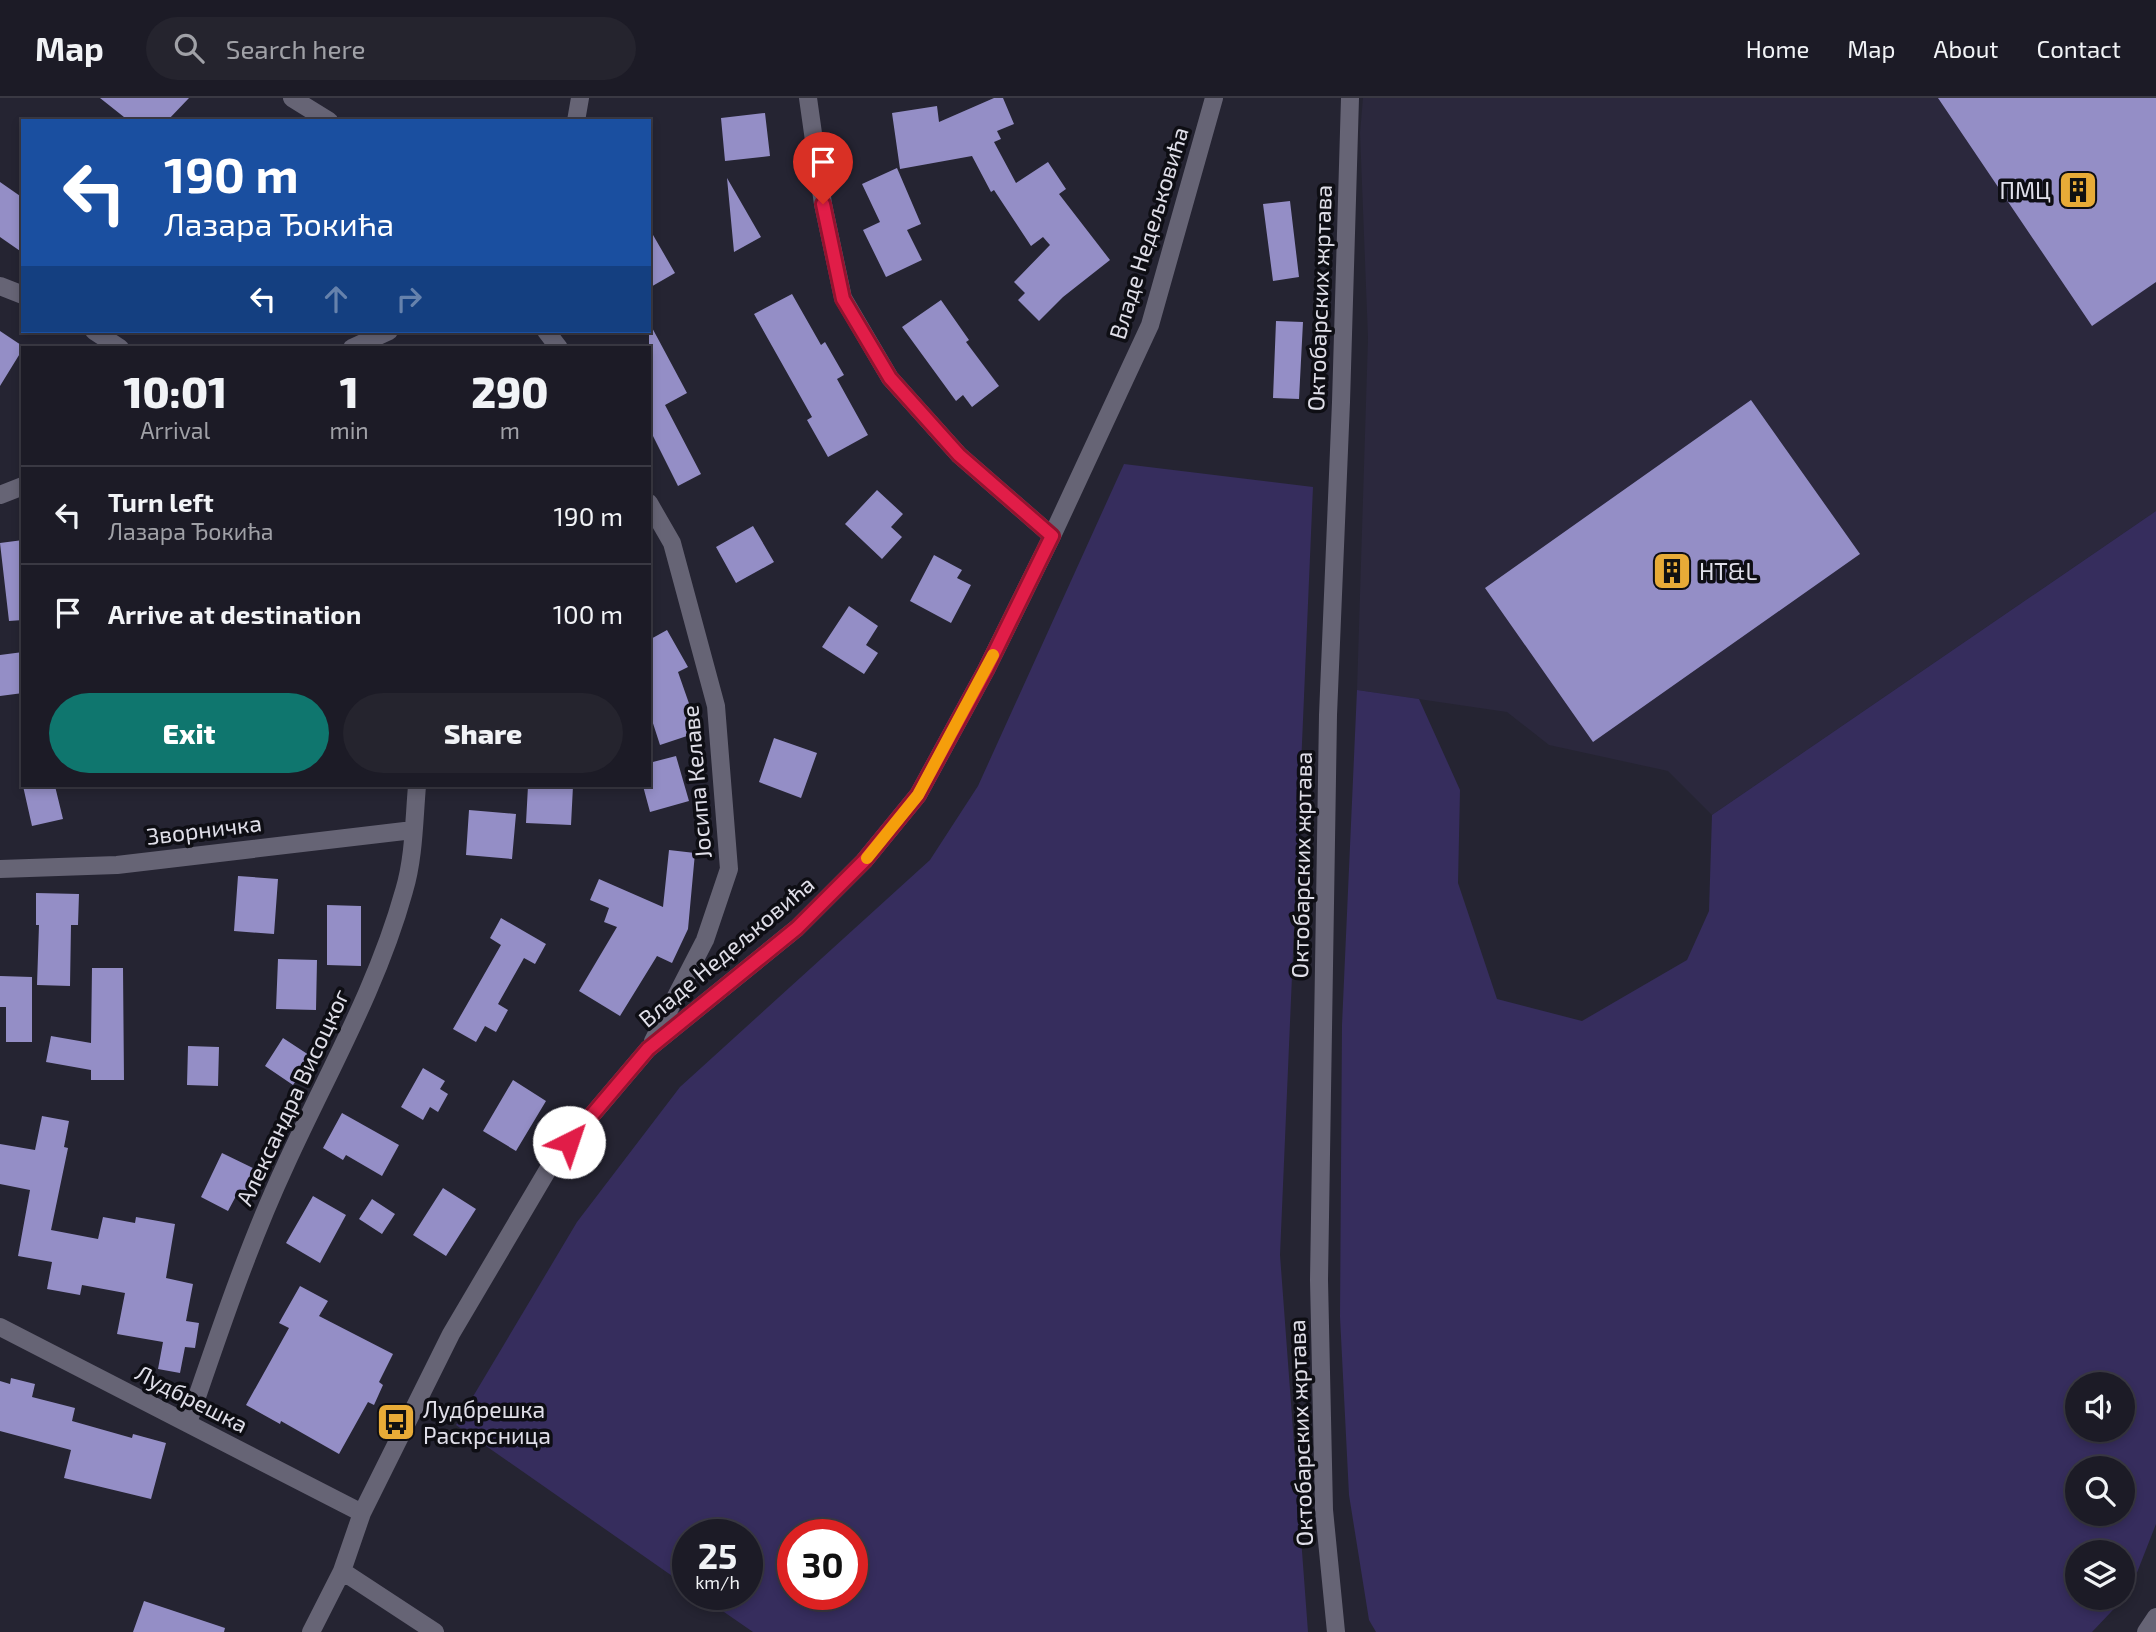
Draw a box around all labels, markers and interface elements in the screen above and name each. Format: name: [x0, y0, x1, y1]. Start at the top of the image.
search box: [146, 17, 636, 80]
text: Map: [35, 28, 104, 68]
icon: search: [170, 29, 208, 67]
text: Search here: [226, 33, 365, 64]
text: Home: [1746, 34, 1809, 63]
text: Map: [1847, 34, 1895, 63]
text: About: [1933, 34, 1999, 63]
text: Contact: [2037, 34, 2121, 63]
street label: Владе Недељковића: [1102, 123, 1194, 343]
pin: [793, 132, 853, 204]
icon: arrive: [804, 143, 842, 181]
text: 190 m: [164, 144, 299, 203]
icon: left: [49, 147, 140, 238]
building icon: ПМЦ: [2057, 169, 2099, 211]
place label: ПМЦ: [2000, 176, 2051, 204]
street label: Октобарских жртава: [1301, 184, 1337, 412]
text: Лазара Ђокића: [164, 204, 394, 242]
icon: left: [244, 280, 282, 318]
icon: ahead: [317, 280, 355, 318]
icon: right: [390, 280, 428, 318]
text: 10:01: [124, 366, 227, 416]
text: 1: [340, 366, 359, 416]
text: 290: [471, 366, 548, 416]
text: Arrival: [140, 416, 210, 444]
text: min: [330, 416, 369, 444]
text: m: [500, 416, 520, 444]
text: Turn left: [108, 486, 214, 517]
icon: left: [49, 496, 87, 534]
text: 190 m: [554, 500, 623, 531]
text: Лазара Ђокића: [108, 517, 273, 545]
building icon: HT&L: [1651, 550, 1693, 592]
place label: HT&L: [1699, 557, 1757, 585]
icon: arrive: [49, 594, 87, 632]
text: Arrive at destination: [108, 598, 361, 629]
text: 100 m: [553, 598, 623, 629]
button: Exit: [49, 693, 329, 773]
button: Share: [343, 693, 623, 773]
street label: Јосипа Келаве: [675, 704, 717, 860]
street label: Октобарских жртава: [1285, 751, 1317, 979]
street label: Зворничка: [145, 808, 263, 850]
street label: Владе Недељковића: [633, 869, 819, 1033]
street label: Александра Висоцког: [230, 984, 355, 1210]
position arrow: [532, 1105, 606, 1179]
street label: Октобарских жртава: [1282, 1319, 1318, 1547]
street label: Лудбрешка: [131, 1358, 253, 1439]
map controls: [2065, 1372, 2135, 1610]
button: sound: [2065, 1372, 2135, 1442]
place label: Лудбрешка Раскрсница: [423, 1395, 551, 1449]
bus stop icon: Лудбрешка Раскрсница: [375, 1401, 417, 1443]
button: search: [2065, 1456, 2135, 1526]
speed limit sign: 30: [777, 1519, 868, 1610]
text: 25: [698, 1534, 737, 1576]
button: layers: [2065, 1540, 2135, 1610]
text: km/h: [695, 1571, 740, 1593]

